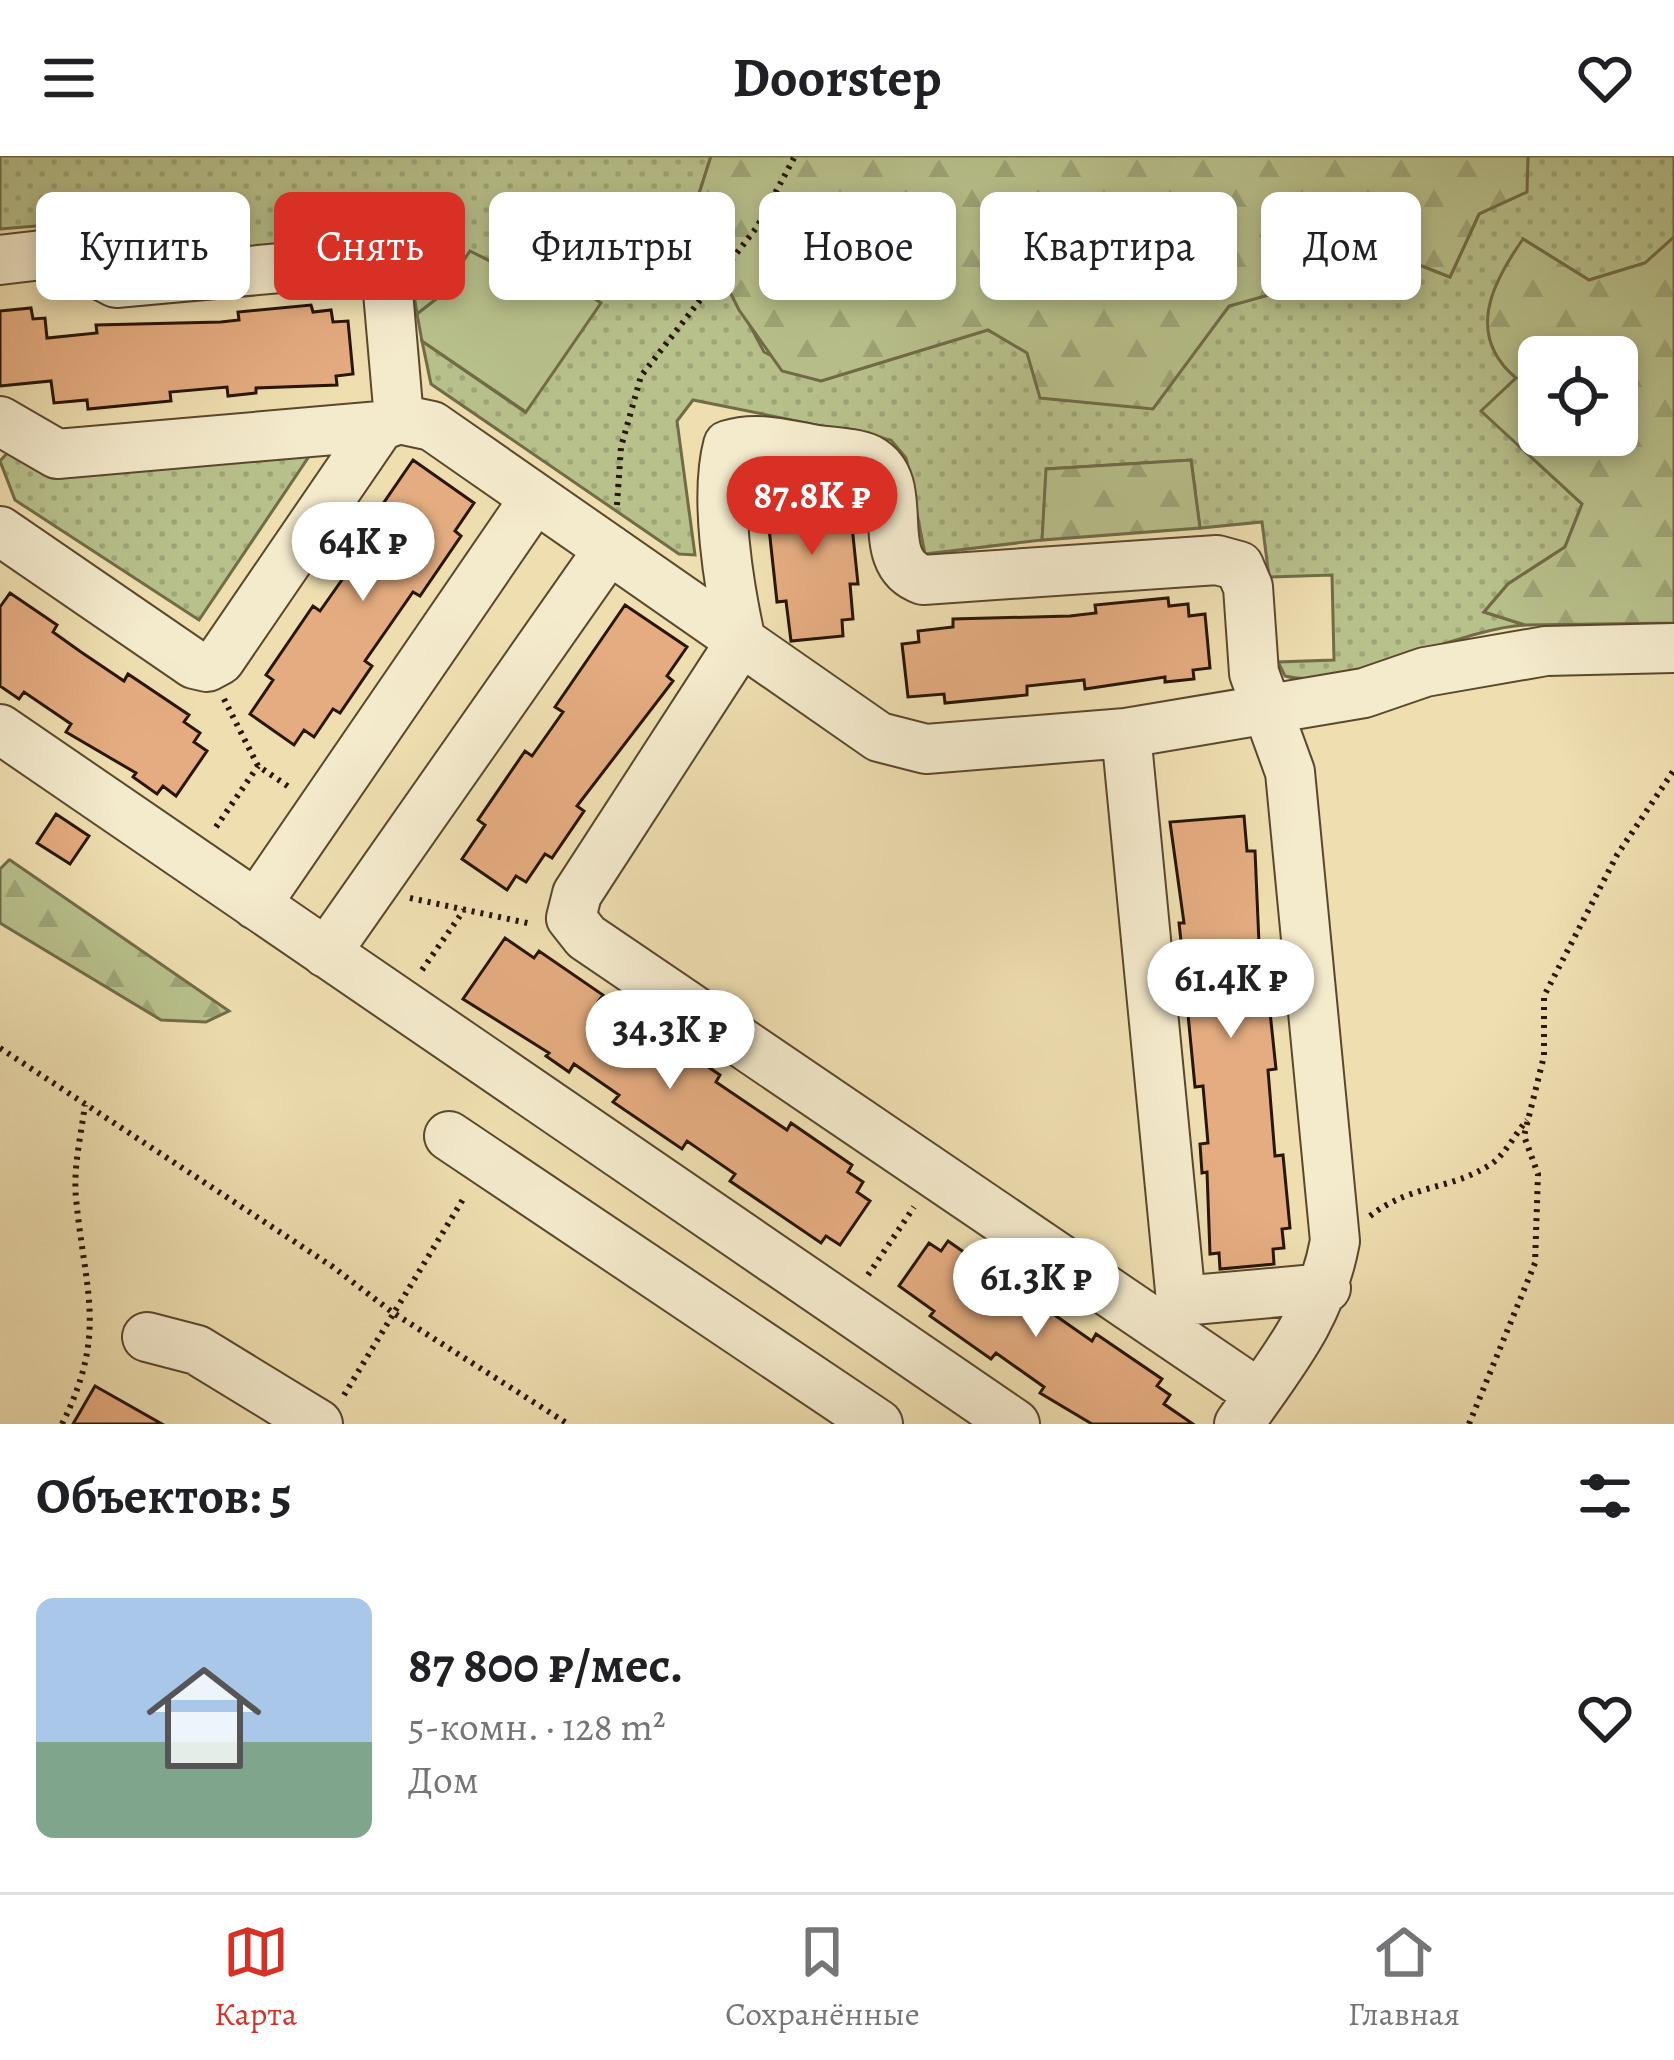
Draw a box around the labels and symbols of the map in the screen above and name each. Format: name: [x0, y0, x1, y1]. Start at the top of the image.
pin: 87.8K ₽: [701, 456, 923, 558]
pin: 64K ₽: [279, 502, 447, 604]
pin: 61.4K ₽: [1120, 939, 1342, 1041]
pin: 34.3K ₽: [559, 990, 781, 1092]
pin: 61.3K ₽: [925, 1238, 1147, 1340]

